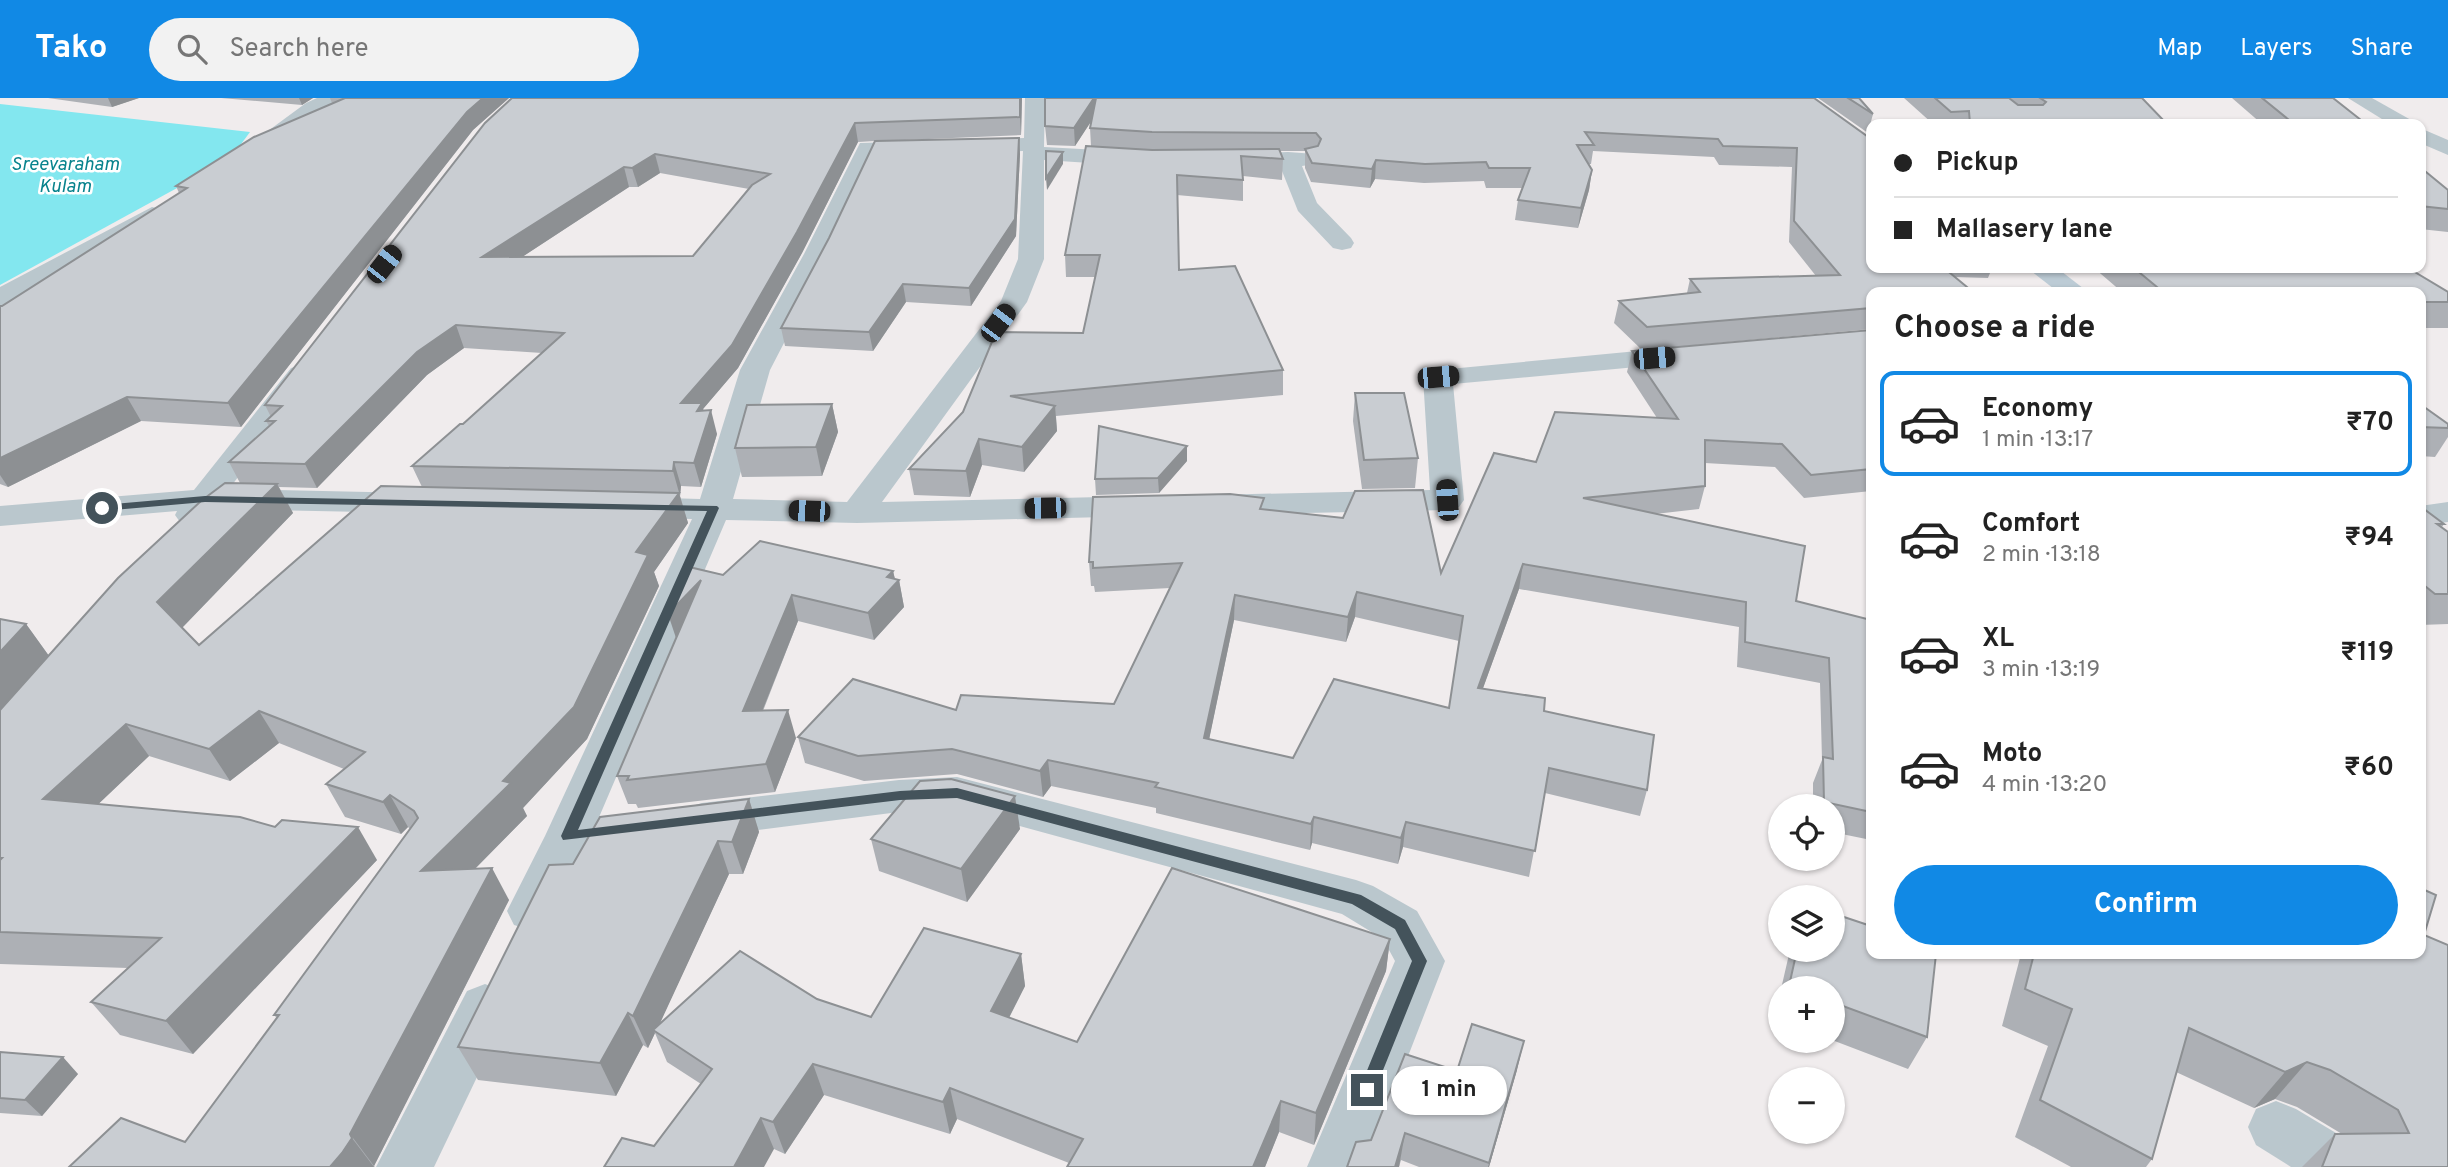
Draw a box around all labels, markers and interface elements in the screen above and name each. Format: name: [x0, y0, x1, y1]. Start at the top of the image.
search box: [149, 18, 639, 81]
text: Tako: [35, 28, 107, 70]
icon: search: [173, 30, 211, 68]
text: Search here: [229, 33, 368, 66]
text: Map: [2157, 34, 2202, 64]
text: Layers: [2240, 34, 2312, 64]
text: Share: [2350, 34, 2413, 64]
text: Pickup: [1936, 147, 2019, 180]
water label: Sreevaraham Kulam: [11, 153, 120, 199]
text: Mallasery lane: [1936, 214, 2113, 247]
car: [363, 241, 406, 287]
car: [977, 300, 1020, 346]
text: Choose a ride: [1894, 309, 2095, 349]
car: [1633, 346, 1676, 370]
car: [1417, 365, 1460, 389]
icon: car: [1898, 392, 1961, 455]
text: Economy: [1982, 393, 2093, 426]
text: ₹70: [2346, 407, 2394, 440]
text: 1 min · 13:17: [1982, 426, 2093, 455]
car: [1436, 478, 1459, 522]
route start: [86, 492, 118, 524]
car: [1024, 497, 1067, 519]
car: [788, 500, 831, 522]
icon: car: [1898, 507, 1961, 570]
text: Comfort: [1982, 508, 2080, 541]
text: ₹94: [2344, 522, 2394, 555]
text: 2 min · 13:18: [1982, 541, 2101, 570]
icon: car: [1898, 622, 1961, 685]
text: XL: [1982, 623, 2014, 656]
text: ₹119: [2340, 637, 2394, 670]
text: 3 min · 13:19: [1982, 656, 2100, 685]
icon: car: [1898, 737, 1961, 800]
text: Moto: [1982, 738, 2042, 771]
text: ₹60: [2344, 752, 2394, 785]
text: 4 min · 13:20: [1982, 771, 2107, 800]
map controls: [1768, 794, 1845, 1144]
button: locate: [1768, 794, 1845, 871]
button: Confirm: [1894, 865, 2398, 945]
button: layers: [1768, 885, 1845, 962]
button: +: [1768, 976, 1845, 1053]
callout: 1 min: [1392, 1066, 1507, 1114]
button: −: [1768, 1067, 1845, 1144]
route end: [1351, 1074, 1383, 1106]
text: 1 min: [1421, 1076, 1477, 1105]

